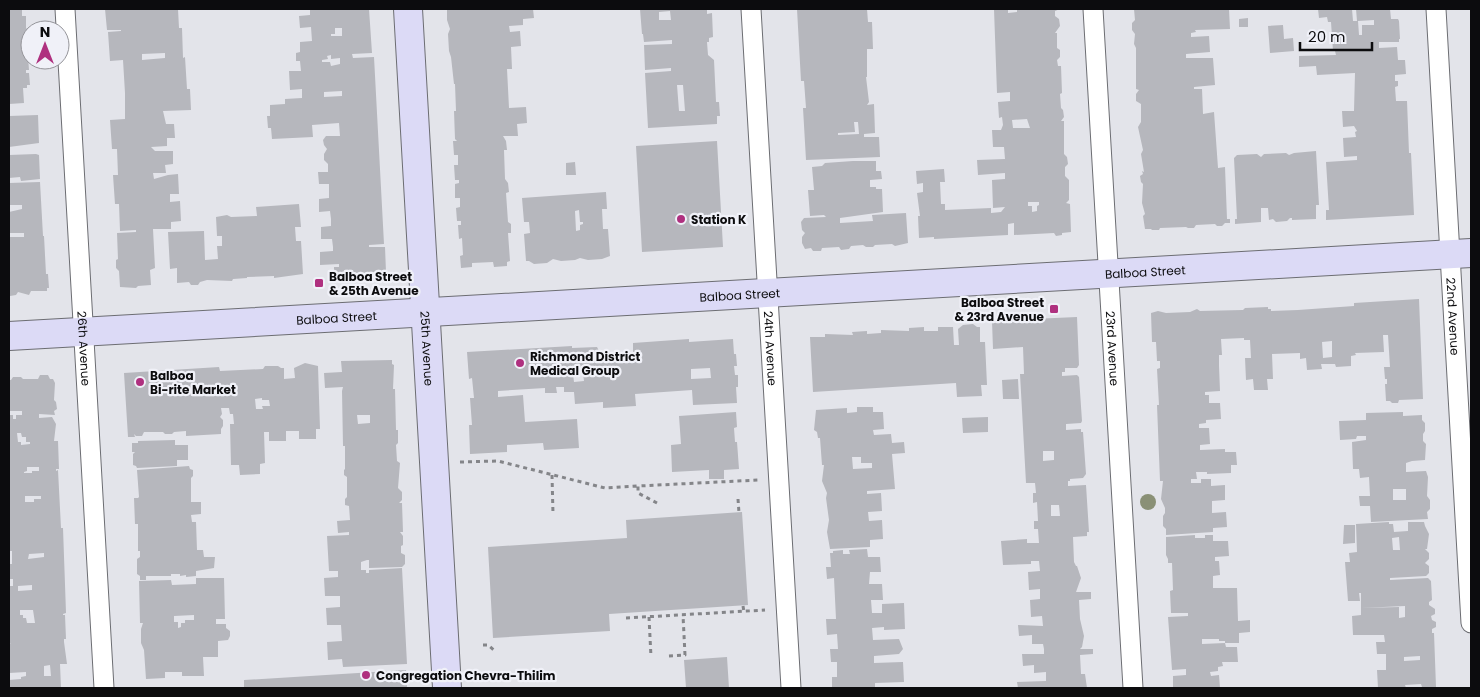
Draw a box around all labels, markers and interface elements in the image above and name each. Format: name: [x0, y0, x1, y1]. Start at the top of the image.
north arrow: [20, 20, 70, 70]
scale bar: [1300, 20, 1372, 52]
text: N: [40, 22, 50, 42]
text: 20 m: [1308, 26, 1346, 47]
place label: Station K: [691, 211, 747, 228]
marker: Station K: [675, 213, 687, 225]
street label: Balboa Street: [1104, 261, 1186, 282]
place label: Balboa Street & 25th Avenue: [329, 268, 419, 299]
marker: Balboa Street & 25th Avenue: [313, 277, 325, 289]
street label: 22nd Avenue: [1443, 277, 1464, 356]
street label: Balboa Street: [699, 284, 781, 305]
place label: Balboa Street & 23rd Avenue: [955, 294, 1045, 325]
marker: Balboa Street & 23rd Avenue: [1048, 303, 1060, 315]
street label: Balboa Street: [296, 307, 377, 328]
street label: 26th Avenue: [74, 311, 95, 386]
street label: 25th Avenue: [417, 311, 438, 386]
street label: 24th Avenue: [760, 311, 782, 386]
street label: 23rd Avenue: [1102, 311, 1124, 386]
place label: Richmond District Medical Group: [530, 348, 641, 379]
marker: Richmond District Medical Group: [514, 357, 526, 369]
place label: Balboa Bi-rite Market: [150, 367, 236, 398]
marker: Balboa Bi-rite Market: [134, 376, 146, 388]
place label: Congregation Chevra-Thilim: [376, 667, 556, 684]
marker: Congregation Chevra-Thilim: [360, 669, 372, 681]

